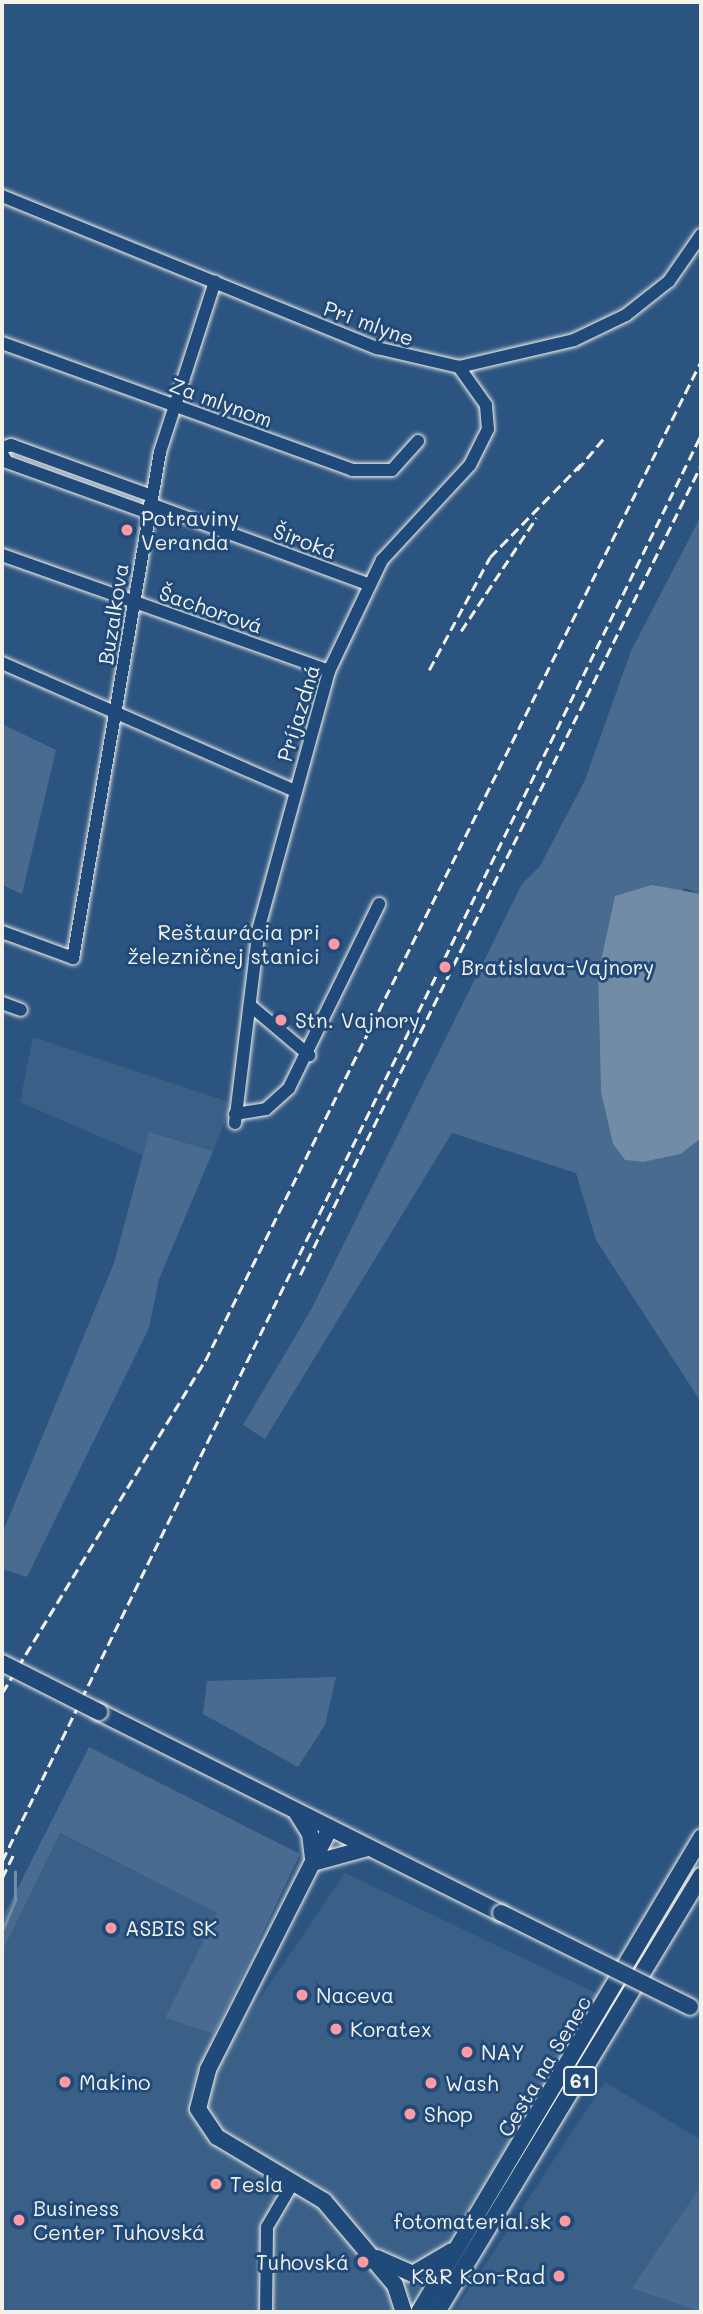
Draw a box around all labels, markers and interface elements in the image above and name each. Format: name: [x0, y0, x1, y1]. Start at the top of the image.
street label: Pri mlyne: [320, 295, 418, 351]
street label: Za mlynom: [166, 372, 276, 432]
place label: Potraviny Veranda: [141, 505, 239, 555]
street label: Široká: [270, 518, 340, 564]
marker: Potraviny Veranda: [119, 522, 135, 538]
street label: Buzalkova: [93, 561, 133, 667]
street label: Šachorová: [156, 580, 266, 638]
street label: Príjazdná: [271, 662, 325, 764]
place label: Reštaurácia pri železničnej stanici: [127, 919, 320, 969]
marker: Reštaurácia pri železničnej stanici: [326, 936, 342, 952]
place label: Bratislava-Vajnory: [461, 954, 654, 980]
marker: Bratislava-Vajnory: [435, 957, 455, 977]
place label: Stn. Vajnory: [295, 1007, 420, 1033]
marker: Stn. Vajnory: [273, 1012, 289, 1028]
place label: ASBIS SK: [125, 1915, 217, 1941]
marker: ASBIS SK: [103, 1920, 119, 1936]
place label: Naceva: [316, 1982, 394, 2008]
marker: Naceva: [294, 1987, 310, 2003]
street label: Cesta na Senec: [492, 1991, 596, 2141]
place label: Koratex: [350, 2016, 432, 2042]
marker: Koratex: [328, 2021, 344, 2037]
place label: NAY: [481, 2039, 525, 2065]
marker: NAY: [459, 2044, 475, 2060]
road number: 61: [562, 2066, 598, 2096]
place label: Makino: [79, 2069, 150, 2095]
place label: Wash: [445, 2070, 499, 2096]
marker: Makino: [57, 2074, 73, 2090]
marker: Wash: [423, 2075, 439, 2091]
place label: Shop: [424, 2101, 473, 2127]
marker: Shop: [402, 2106, 418, 2122]
place label: Tesla: [230, 2171, 283, 2197]
marker: Tesla: [208, 2176, 224, 2192]
place label: Business Center Tuhovská: [33, 2195, 205, 2245]
place label: fotomaterial.sk: [394, 2208, 551, 2234]
marker: Business Center Tuhovská: [11, 2212, 27, 2228]
marker: fotomaterial.sk: [557, 2213, 573, 2229]
place label: Tuhovská: [256, 2249, 349, 2275]
marker: Tuhovská: [355, 2254, 371, 2270]
place label: K&R Kon-Rad: [411, 2263, 545, 2289]
marker: K&R Kon-Rad: [551, 2268, 567, 2284]

